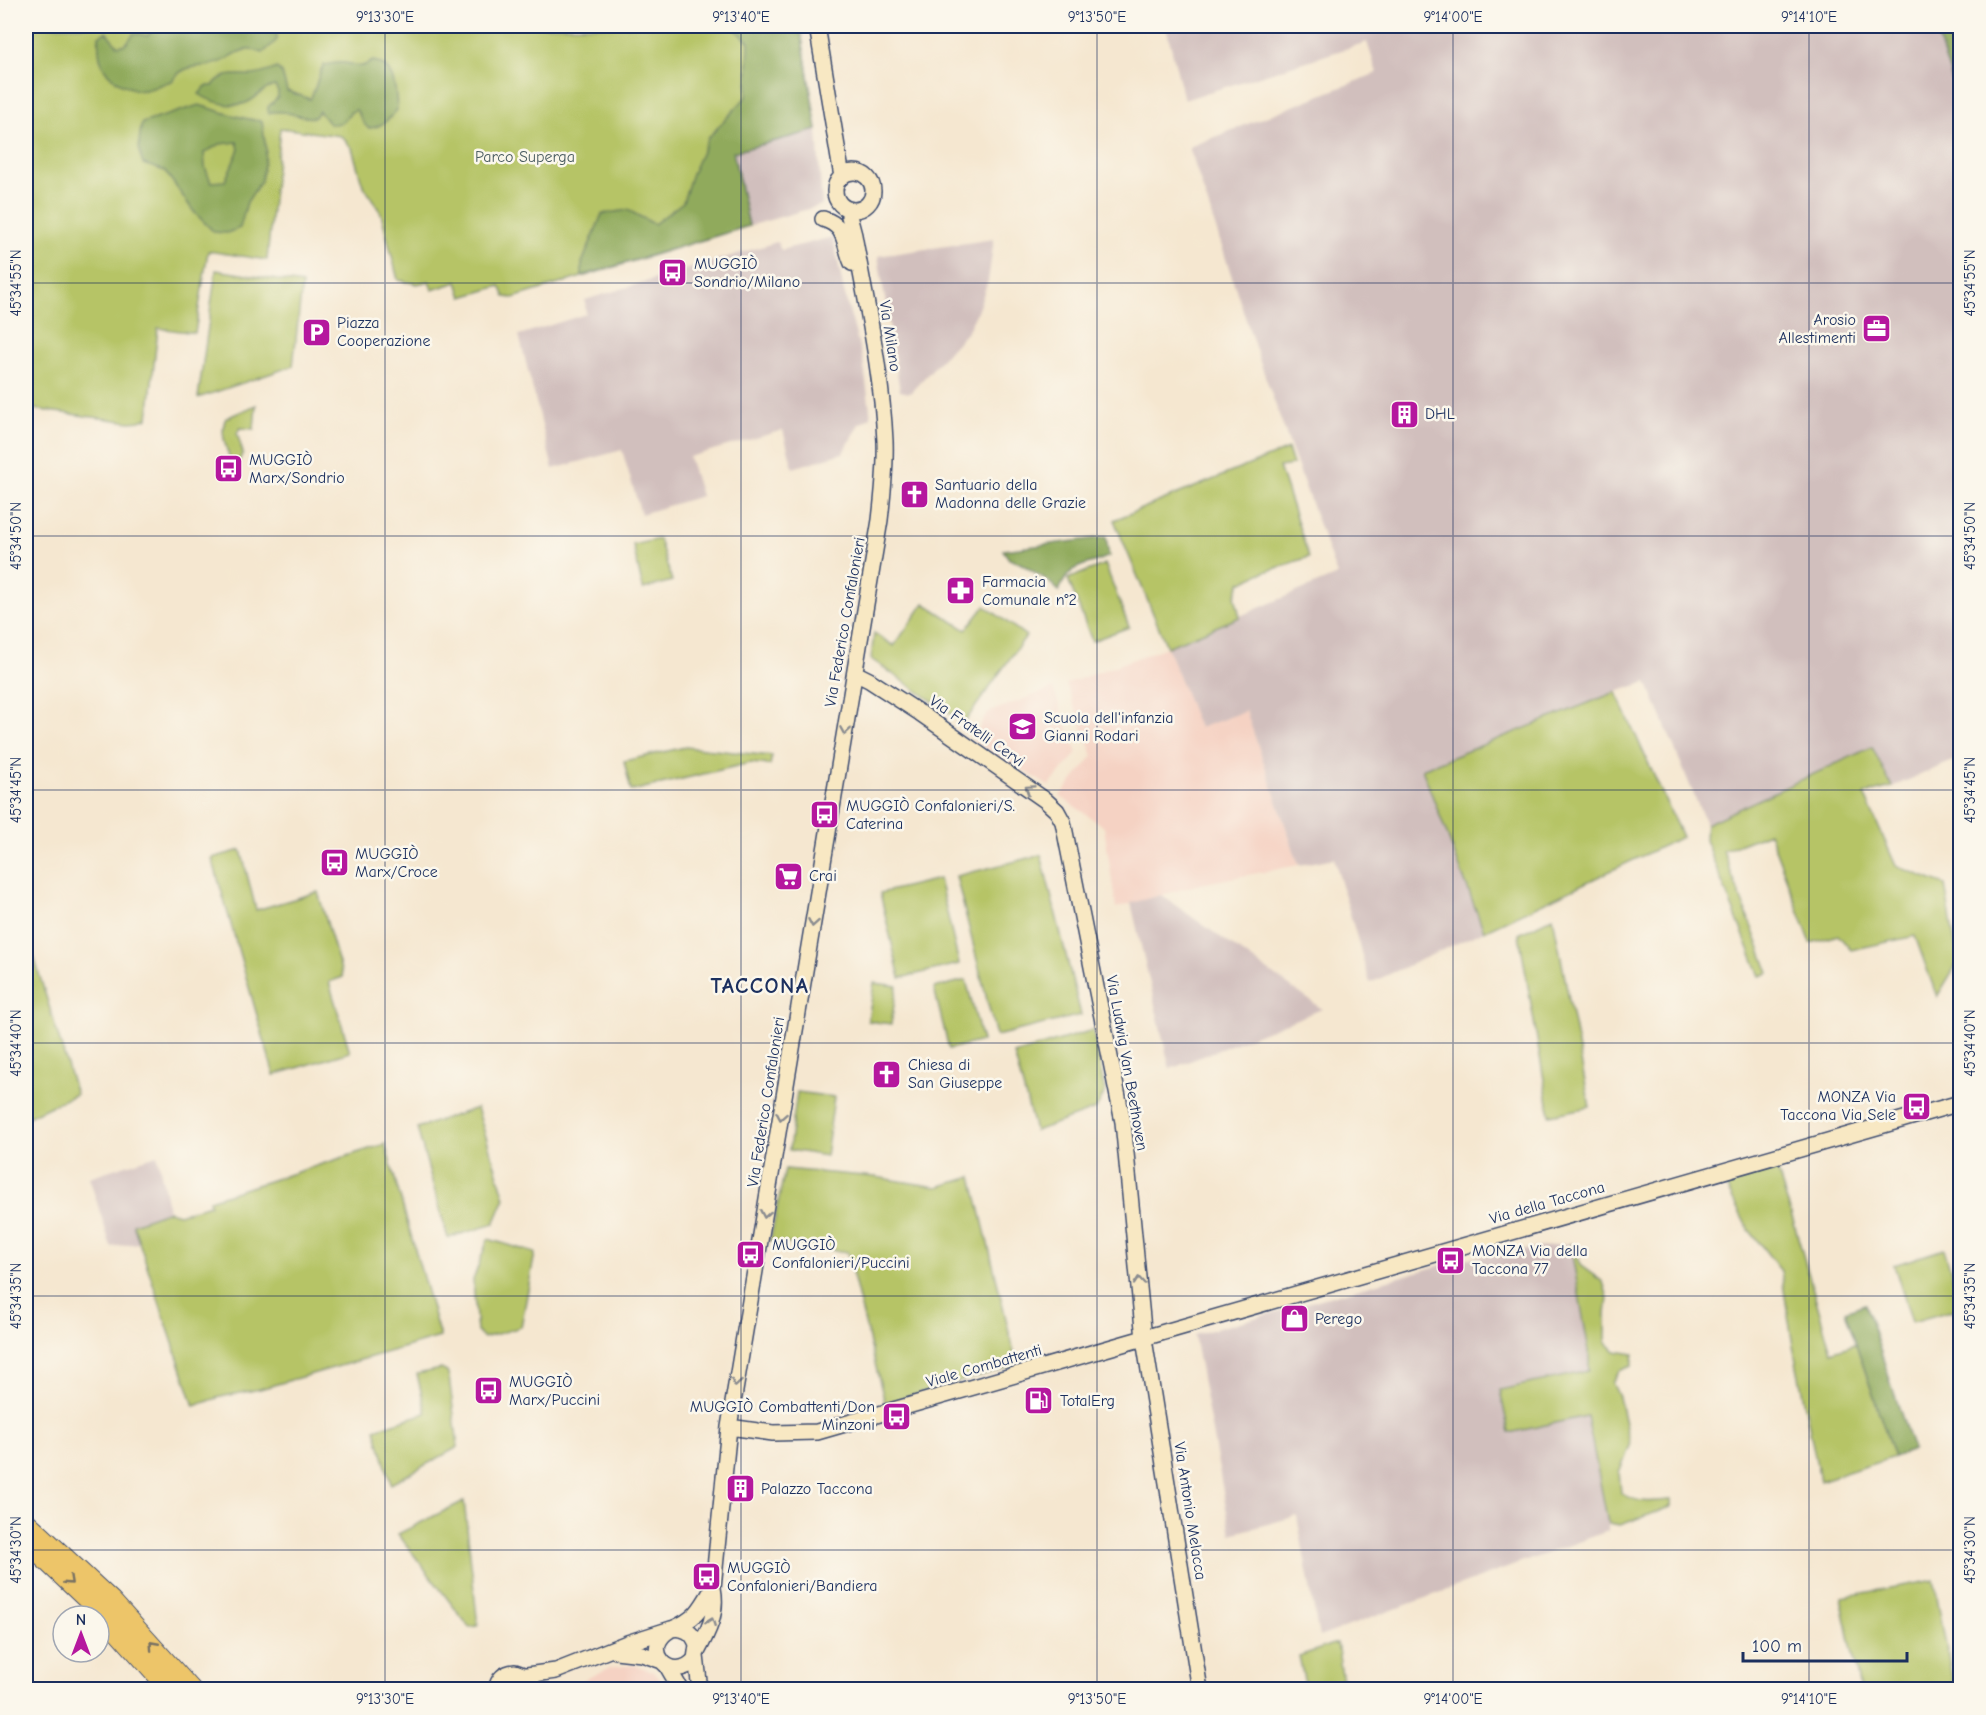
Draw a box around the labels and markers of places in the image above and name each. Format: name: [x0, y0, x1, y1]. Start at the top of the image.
place label: MUGGIÒ Sondrio/Milano: [694, 254, 800, 291]
bus stop icon: MUGGIÒ Sondrio/Milano: [657, 257, 689, 289]
place label: Arosio Allestimenti: [1779, 311, 1856, 347]
office icon: Arosio Allestimenti: [1861, 313, 1893, 345]
place label: Piazza Cooperazione: [337, 314, 430, 350]
parking icon: Piazza Cooperazione: [300, 316, 332, 348]
building icon: DHL: [1388, 398, 1420, 430]
place label: DHL: [1425, 405, 1455, 423]
place label: MUGGIÒ Marx/Sondrio: [249, 450, 345, 487]
bus stop icon: MUGGIÒ Marx/Sondrio: [212, 453, 244, 485]
place label: Santuario della Madonna delle Grazie: [935, 476, 1086, 512]
church icon: Santuario della Madonna delle Grazie: [898, 478, 930, 510]
place label: Farmacia Comunale n°2: [982, 573, 1077, 609]
pharmacy icon: Farmacia Comunale n°2: [945, 575, 977, 607]
place label: Scuola dell'infanzia Gianni Rodari: [1044, 709, 1174, 745]
school or university icon: Scuola dell'infanzia Gianni Rodari: [1007, 711, 1039, 743]
place label: MUGGIÒ Confalonieri/S. Caterina: [846, 796, 1015, 833]
bus stop icon: MUGGIÒ Confalonieri/S. Caterina: [809, 799, 841, 831]
place label: MUGGIÒ Marx/Croce: [355, 844, 438, 881]
bus stop icon: MUGGIÒ Marx/Croce: [318, 847, 350, 879]
supermarket icon: Crai: [772, 860, 804, 892]
place label: Crai: [809, 867, 837, 885]
place label: Chiesa di San Giuseppe: [908, 1056, 1002, 1092]
church icon: Chiesa di San Giuseppe: [871, 1058, 903, 1090]
place label: MONZA Via Taccona Via Sele: [1780, 1088, 1896, 1124]
bus stop icon: MONZA Via Taccona Via Sele: [1901, 1090, 1933, 1122]
place label: MUGGIÒ Confalonieri/Puccini: [772, 1235, 910, 1272]
bus stop icon: MUGGIÒ Confalonieri/Puccini: [735, 1238, 767, 1270]
place label: MONZA Via della Taccona 77: [1472, 1242, 1588, 1278]
bus stop icon: MONZA Via della Taccona 77: [1435, 1244, 1467, 1276]
shop icon: Perego: [1278, 1303, 1310, 1335]
place label: Perego: [1315, 1310, 1362, 1328]
place label: MUGGIÒ Marx/Puccini: [509, 1372, 600, 1409]
bus stop icon: MUGGIÒ Marx/Puccini: [472, 1375, 504, 1407]
fuel station icon: TotalErg: [1023, 1385, 1055, 1417]
place label: TotalErg: [1060, 1392, 1115, 1410]
place label: MUGGIÒ Combattenti/Don Minzoni: [690, 1397, 875, 1434]
bus stop icon: MUGGIÒ Combattenti/Don Minzoni: [880, 1400, 912, 1432]
building icon: Palazzo Taccona: [724, 1473, 756, 1505]
place label: Palazzo Taccona: [761, 1480, 873, 1498]
place label: MUGGIÒ Confalonieri/Bandiera: [727, 1558, 877, 1595]
bus stop icon: MUGGIÒ Confalonieri/Bandiera: [690, 1561, 722, 1593]

